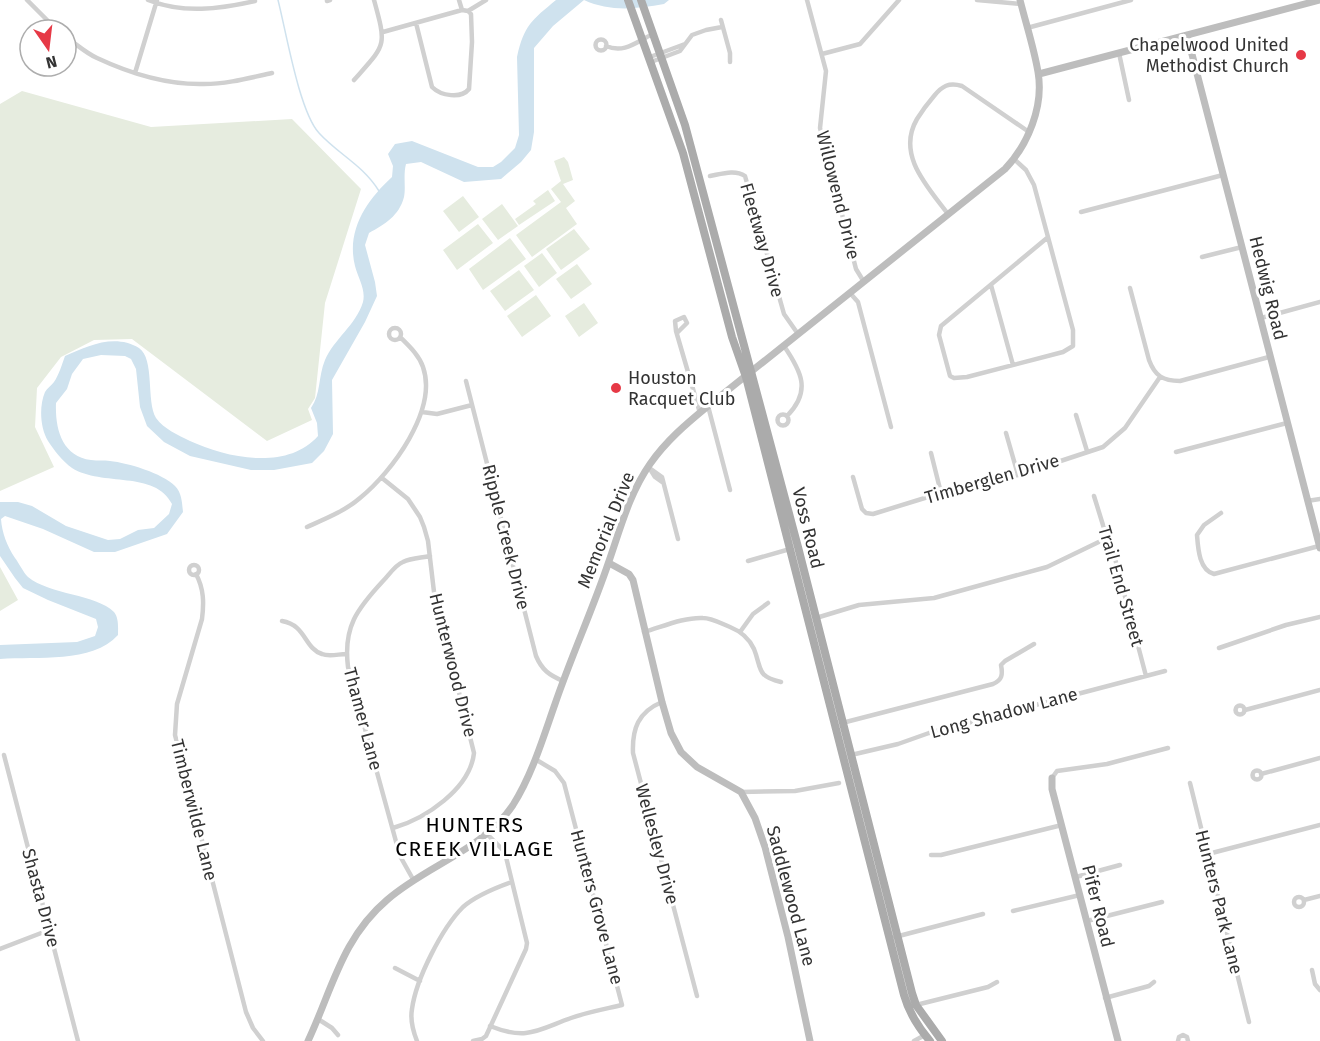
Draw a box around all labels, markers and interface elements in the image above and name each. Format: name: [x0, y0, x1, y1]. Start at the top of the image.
north arrow: [18, 18, 78, 78]
place label: Chapelwood United Methodist Church: [1129, 34, 1289, 77]
marker: Chapelwood United Methodist Church: [1294, 48, 1308, 62]
text: N: [44, 52, 59, 73]
street label: Willowend Drive: [811, 128, 865, 262]
street label: Fleetway Drive: [735, 180, 789, 300]
street label: Hedwig Road: [1244, 234, 1292, 342]
place label: Houston Racquet Club: [628, 367, 735, 410]
marker: Houston Racquet Club: [609, 381, 623, 395]
street label: Timberglen Drive: [922, 449, 1062, 509]
street label: Ripple Creek Drive: [477, 462, 535, 612]
street label: Memorial Drive: [573, 469, 639, 591]
street label: Voss Road: [787, 485, 829, 571]
street label: Trail End Street: [1093, 523, 1149, 649]
street label: Hunterwood Drive: [424, 591, 482, 739]
street label: Thamer Lane: [339, 665, 387, 773]
street label: Long Shadow Lane: [928, 683, 1080, 743]
street label: Timberwilde Lane: [166, 737, 222, 883]
street label: Wellesley Drive: [630, 781, 684, 907]
district label: HUNTERS CREEK VILLAGE: [395, 812, 555, 862]
street label: Saddlewood Lane: [762, 823, 820, 969]
street label: Hunters Grove Lane: [566, 827, 628, 987]
street label: Hunters Park Lane: [1190, 827, 1248, 977]
street label: Shasta Drive: [17, 846, 65, 950]
street label: Pifer Road: [1077, 862, 1119, 950]

